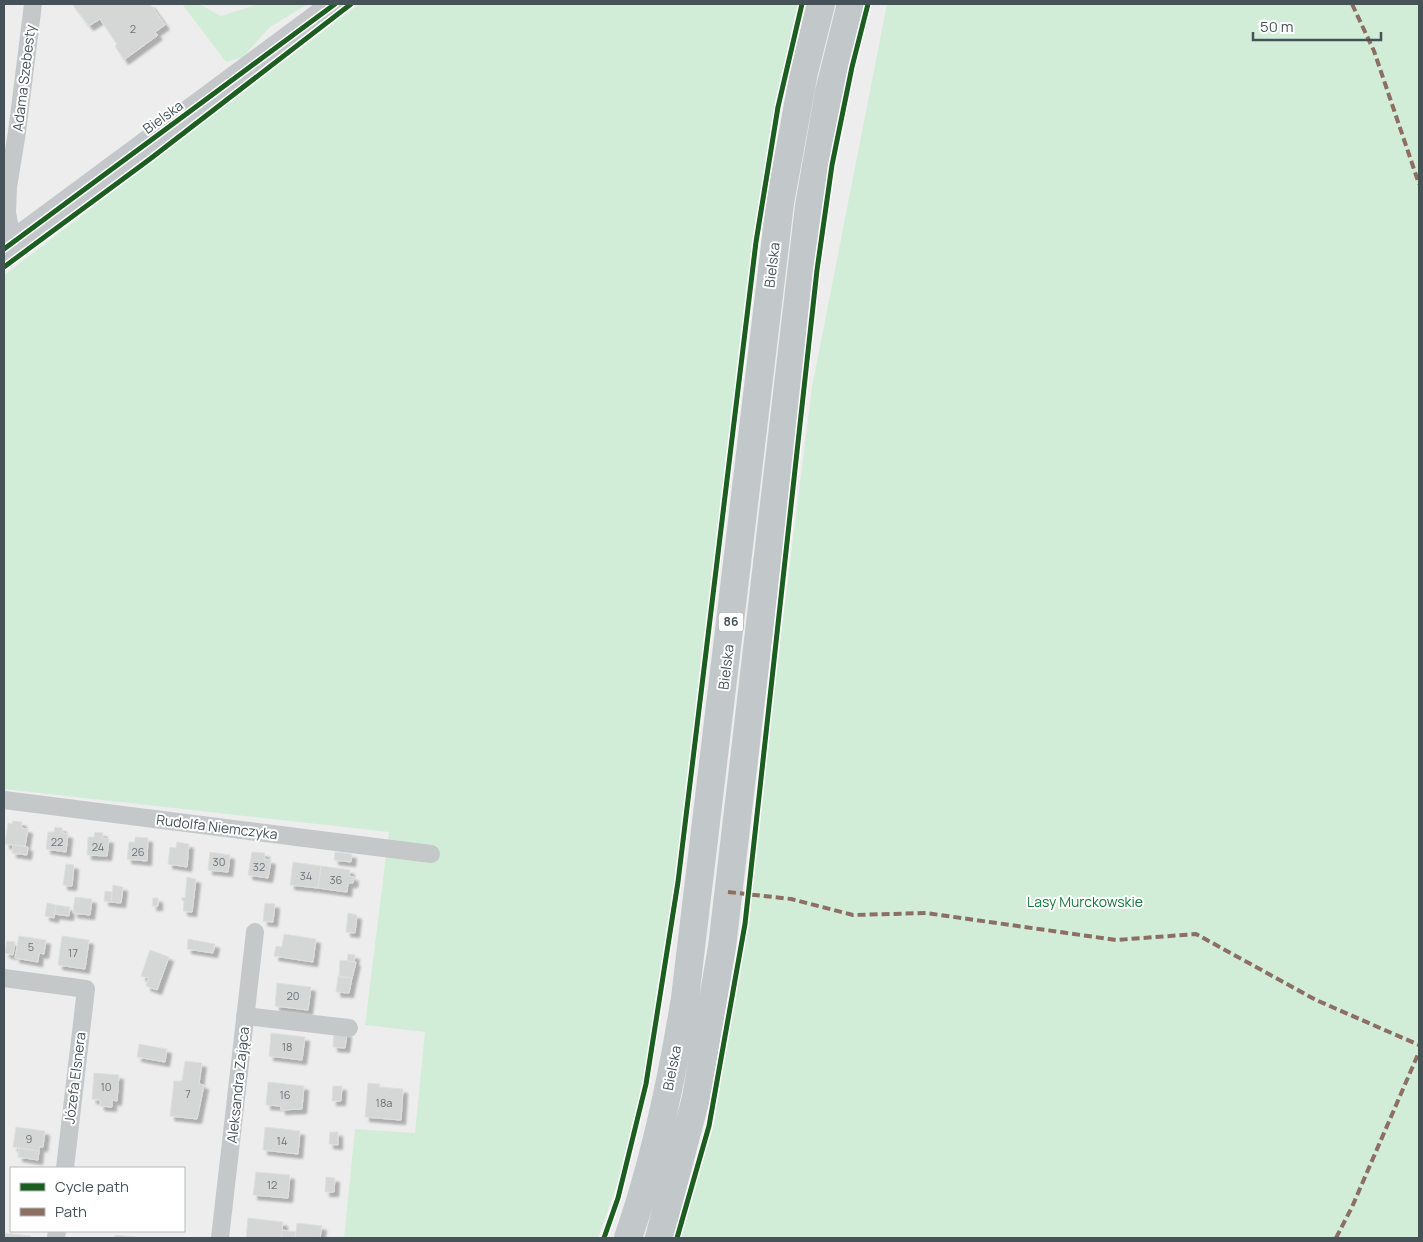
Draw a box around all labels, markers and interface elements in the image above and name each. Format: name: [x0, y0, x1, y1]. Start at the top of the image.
scale bar: [1253, 10, 1380, 42]
text: 50 m: [1260, 16, 1294, 37]
house number: 2: [130, 21, 136, 36]
street label: Adama Szebesty: [8, 23, 40, 133]
street label: Bielska: [139, 96, 187, 138]
street label: Bielska: [759, 241, 784, 289]
road number: 86: [718, 612, 744, 632]
street label: Bielska: [713, 643, 738, 691]
street label: Rudolfa Niemczyka: [155, 810, 279, 843]
house number: 22: [51, 834, 63, 849]
house number: 24: [92, 839, 104, 854]
house number: 26: [131, 844, 145, 859]
house number: 30: [213, 854, 225, 869]
house number: 32: [253, 859, 265, 874]
house number: 34: [300, 868, 312, 883]
house number: 36: [330, 872, 343, 887]
park label: Lasy Murckowskie: [1027, 892, 1143, 911]
house number: 5: [28, 939, 34, 954]
house number: 17: [68, 945, 78, 960]
house number: 20: [287, 988, 299, 1003]
street label: Aleksandra Zająca: [222, 1026, 253, 1144]
street label: Józefa Elsnera: [59, 1031, 90, 1125]
house number: 18: [282, 1039, 292, 1054]
street label: Bielska: [658, 1044, 685, 1092]
house number: 10: [100, 1079, 112, 1094]
house number: 7: [185, 1086, 191, 1101]
house number: 16: [279, 1087, 291, 1102]
house number: 18a: [376, 1095, 392, 1110]
house number: 9: [26, 1131, 33, 1146]
house number: 14: [277, 1133, 287, 1148]
legend: [10, 1167, 185, 1232]
text: Cycle path: [55, 1176, 129, 1197]
house number: 12: [267, 1177, 277, 1192]
text: Path: [55, 1201, 87, 1222]

